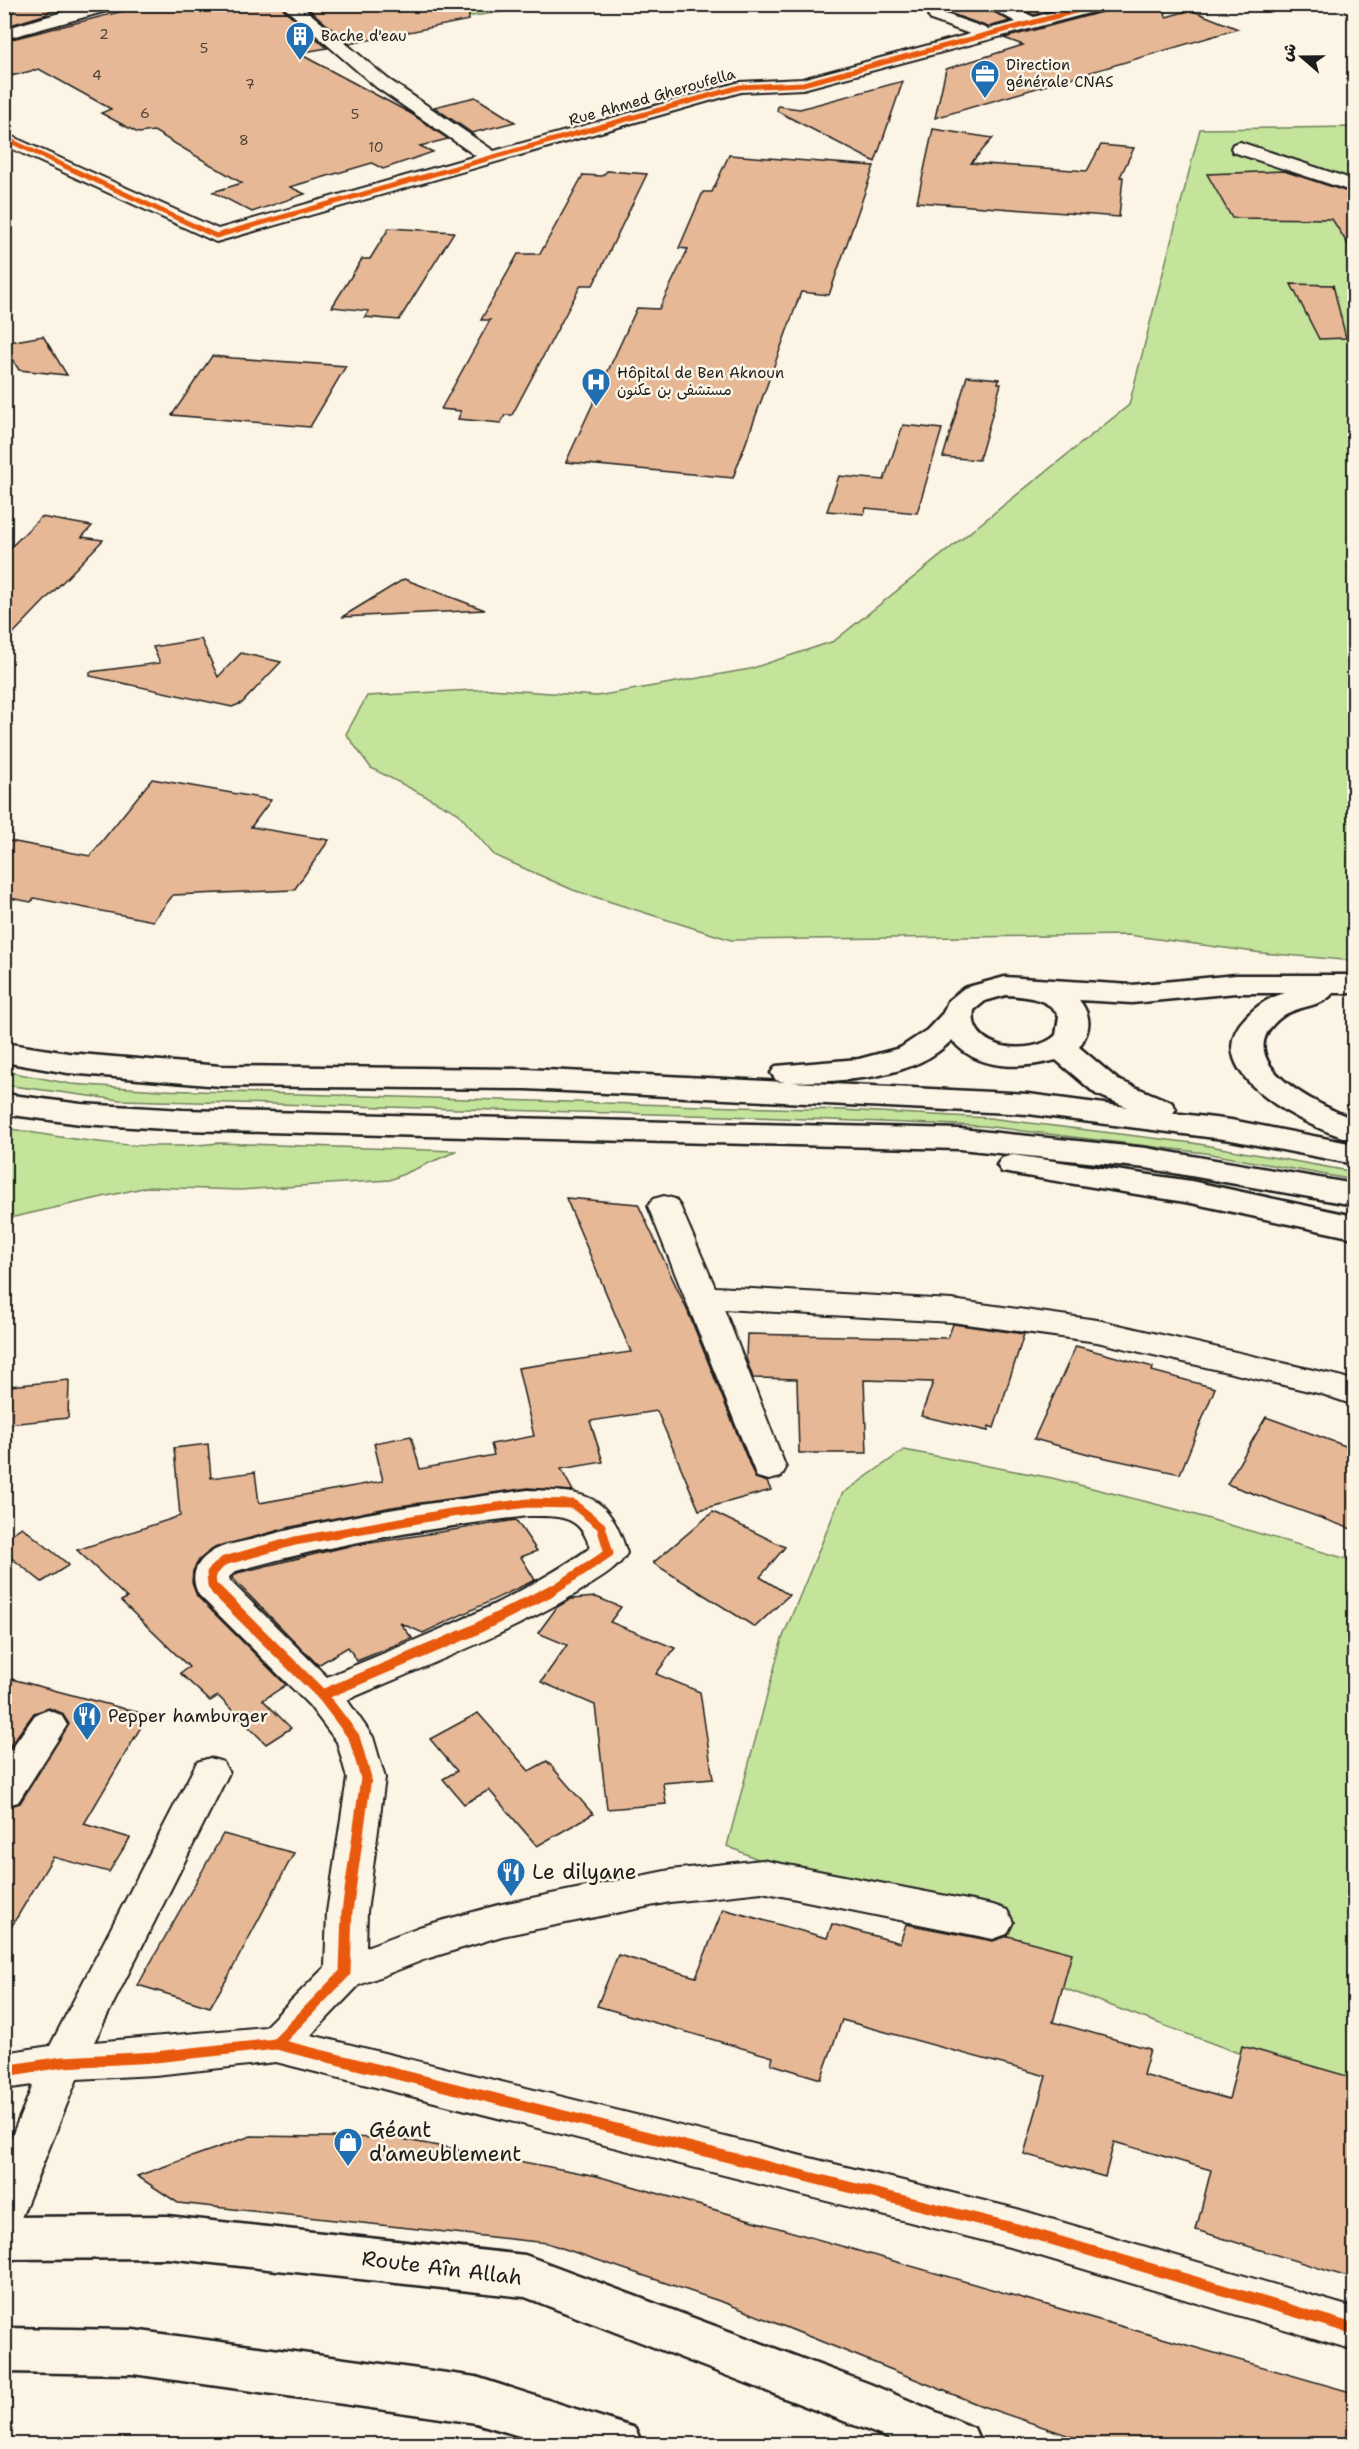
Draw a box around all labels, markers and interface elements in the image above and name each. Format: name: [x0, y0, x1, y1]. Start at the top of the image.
building icon: Bache d'eau: [284, 20, 316, 62]
house number: 2: [99, 25, 109, 43]
place label: Bache d'eau: [321, 26, 407, 46]
north arrow: [1272, 27, 1332, 87]
house number: 5: [200, 39, 208, 57]
text: ش: [1275, 40, 1301, 64]
place label: Direction générale CNAS: [1006, 55, 1114, 92]
office icon: Direction générale CNAS: [969, 58, 1001, 100]
street label: Rue Ahmed Gheroufella: [566, 63, 738, 130]
house number: 4: [92, 66, 102, 84]
house number: 7: [245, 75, 255, 93]
house number: 6: [140, 104, 150, 122]
house number: 5: [351, 105, 359, 123]
house number: 8: [239, 131, 249, 149]
house number: 10: [368, 138, 384, 156]
place label: Hôpital de Ben Aknoun مستشفى بن عكنون: [617, 363, 784, 400]
hospital icon: Hôpital de Ben Aknoun مستشفى بن عكنون: [580, 366, 612, 408]
restaurant icon: Pepper hamburger: [71, 1700, 103, 1742]
place label: Pepper hamburger: [108, 1704, 268, 1728]
restaurant icon: Le dilyane: [495, 1856, 527, 1898]
place label: Le dilyane: [532, 1858, 637, 1886]
place label: Géant d'ameublement: [369, 2116, 521, 2168]
shop icon: Géant d'ameublement: [332, 2126, 364, 2168]
street label: Route Aîn Allah: [360, 2244, 524, 2292]

